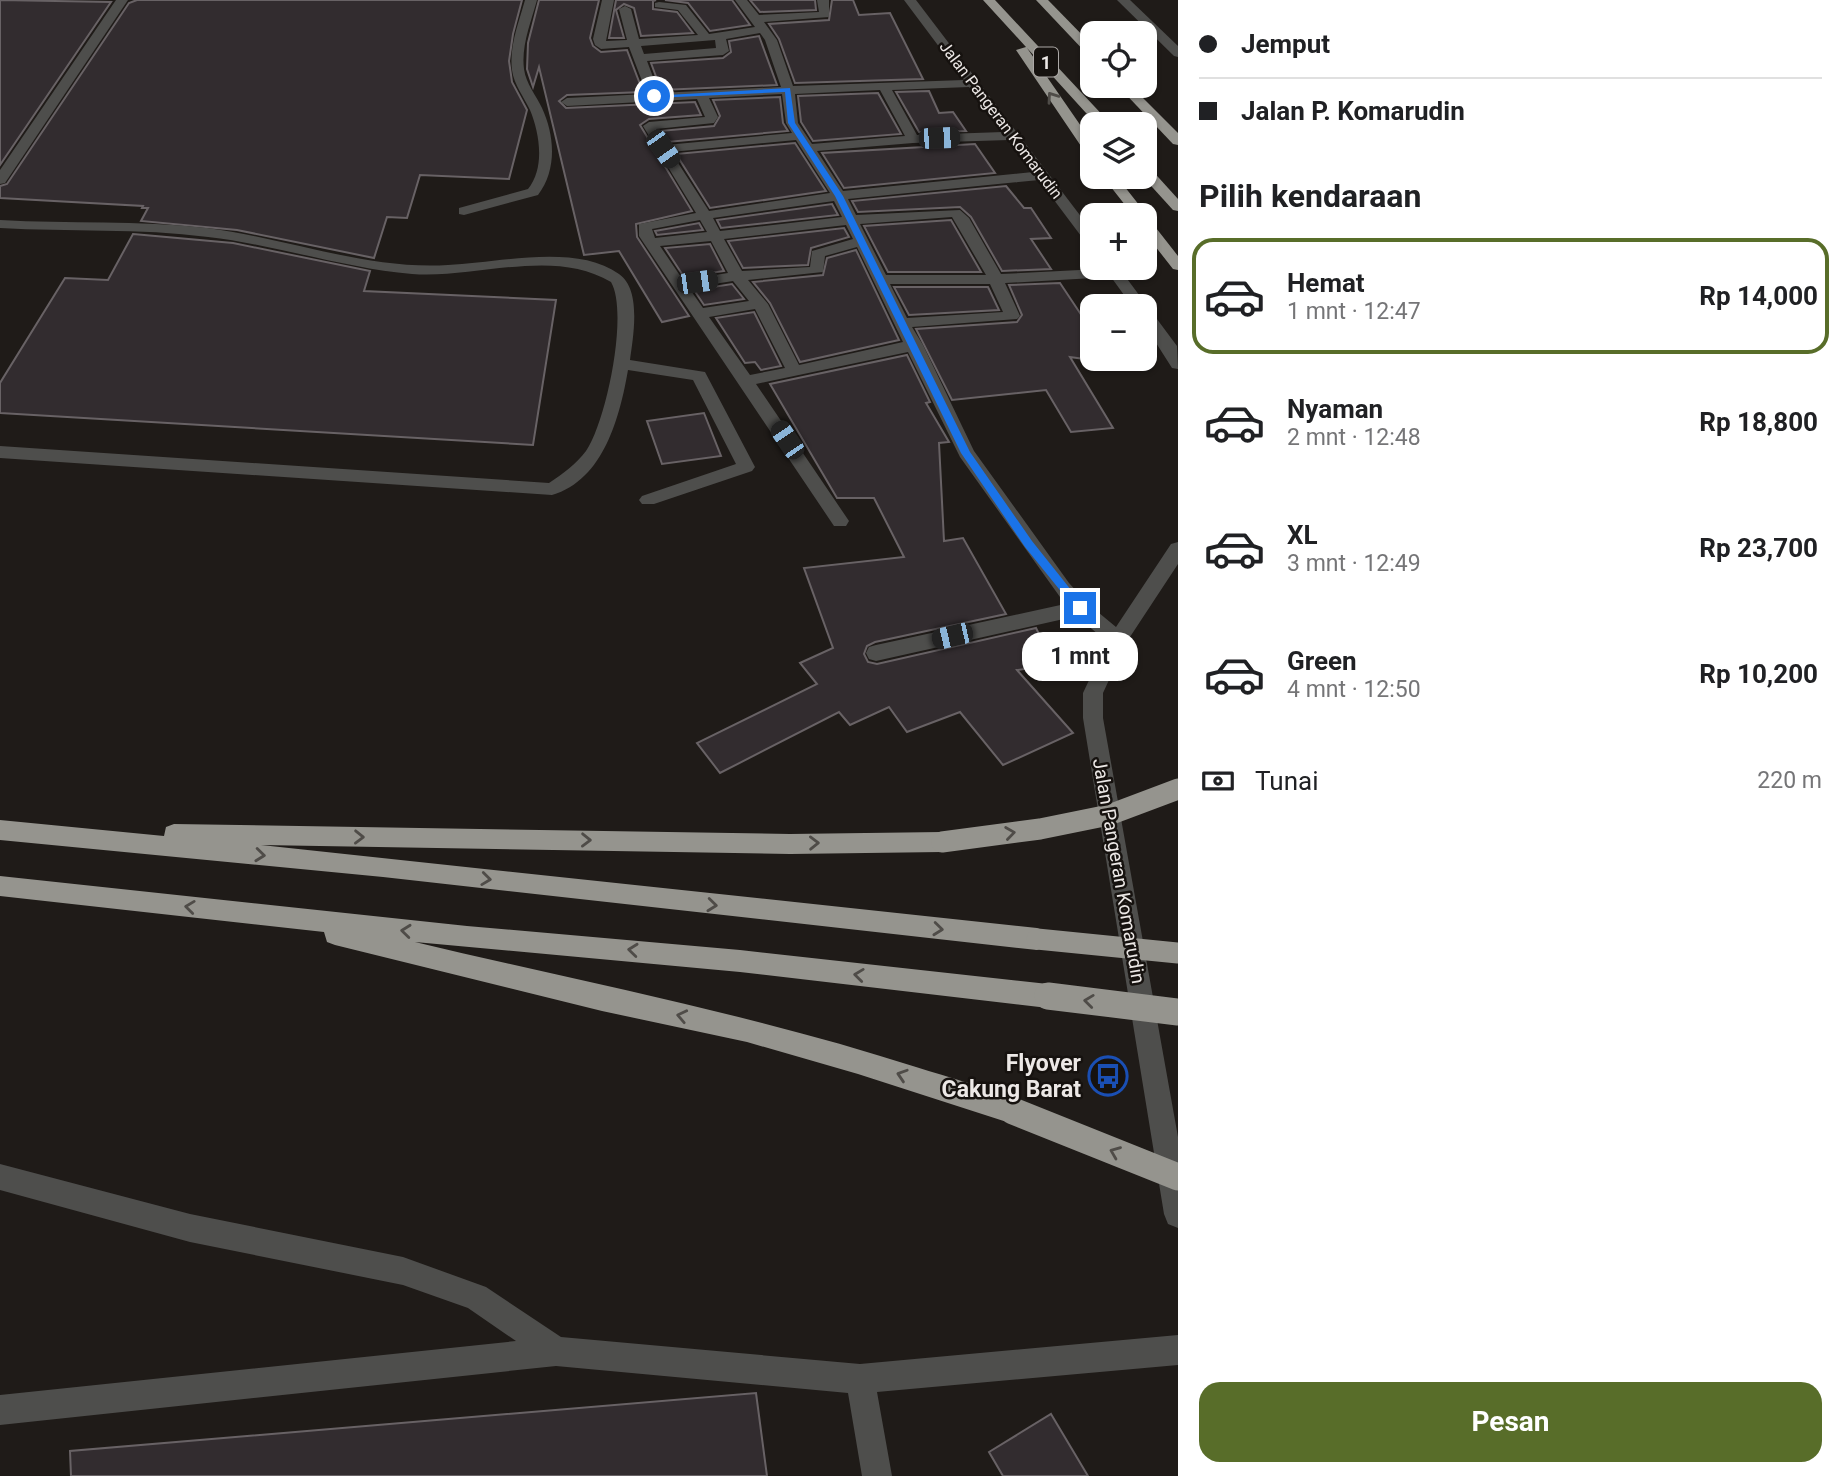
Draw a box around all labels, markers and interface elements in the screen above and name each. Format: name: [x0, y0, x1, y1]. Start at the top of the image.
map controls: [1080, 21, 1157, 371]
button: locate: [1080, 21, 1157, 98]
text: Jemput: [1241, 29, 1330, 59]
street label: Jalan Pangeran Komarudin: [936, 38, 1066, 202]
road number: 1: [1034, 48, 1058, 76]
route start: [638, 80, 670, 112]
one-way arrow: [1048, 92, 1060, 105]
text: Jalan P. Komarudin: [1241, 96, 1465, 126]
button: layers: [1080, 112, 1157, 189]
car: [643, 126, 684, 172]
car: [918, 127, 961, 149]
text: Pilih kendaraan: [1199, 177, 1421, 215]
button: +: [1080, 203, 1157, 280]
icon: car: [1203, 265, 1266, 328]
text: Hemat: [1287, 268, 1365, 298]
car: [675, 269, 720, 295]
text: Rp 14,000: [1699, 281, 1818, 311]
button: −: [1080, 294, 1157, 371]
text: 1 mnt · 12:47: [1287, 298, 1421, 325]
icon: car: [1203, 391, 1266, 454]
text: Nyaman: [1287, 394, 1383, 424]
text: Rp 18,800: [1699, 407, 1818, 437]
car: [767, 417, 808, 463]
text: 2 mnt · 12:48: [1287, 424, 1421, 451]
icon: car: [1203, 517, 1266, 580]
text: XL: [1287, 520, 1318, 550]
text: Rp 23,700: [1699, 533, 1818, 563]
text: 3 mnt · 12:49: [1287, 550, 1421, 577]
route end: [1064, 592, 1096, 624]
car: [930, 621, 975, 651]
callout: 1 mnt: [1022, 632, 1138, 682]
text: 1 mnt: [1050, 643, 1110, 670]
icon: car: [1203, 643, 1266, 706]
text: Green: [1287, 646, 1357, 676]
text: Rp 10,200: [1699, 659, 1818, 689]
text: 4 mnt · 12:50: [1287, 676, 1421, 703]
street label: Jalan Pangeran Komarudin: [1088, 757, 1150, 985]
icon: cash: [1199, 762, 1237, 800]
text: Tunai: [1255, 766, 1318, 796]
text: 220 m: [1757, 767, 1822, 794]
one-way arrow: [1004, 826, 1015, 841]
one-way arrow: [354, 829, 365, 845]
one-way arrow: [582, 832, 592, 848]
one-way arrow: [809, 835, 820, 851]
one-way arrow: [255, 847, 266, 862]
one-way arrow: [480, 872, 492, 887]
one-way arrow: [706, 898, 718, 913]
one-way arrow: [184, 900, 196, 915]
one-way arrow: [933, 921, 944, 936]
one-way arrow: [400, 923, 412, 938]
one-way arrow: [627, 943, 639, 958]
one-way arrow: [853, 968, 865, 983]
one-way arrow: [1083, 994, 1095, 1009]
one-way arrow: [676, 1010, 688, 1025]
place label: Flyover Cakung Barat: [942, 1050, 1082, 1103]
bus stop icon: Flyover Cakung Barat: [1087, 1055, 1129, 1097]
one-way arrow: [896, 1069, 909, 1083]
one-way arrow: [1109, 1146, 1121, 1160]
button: Pesan: [1199, 1382, 1822, 1462]

